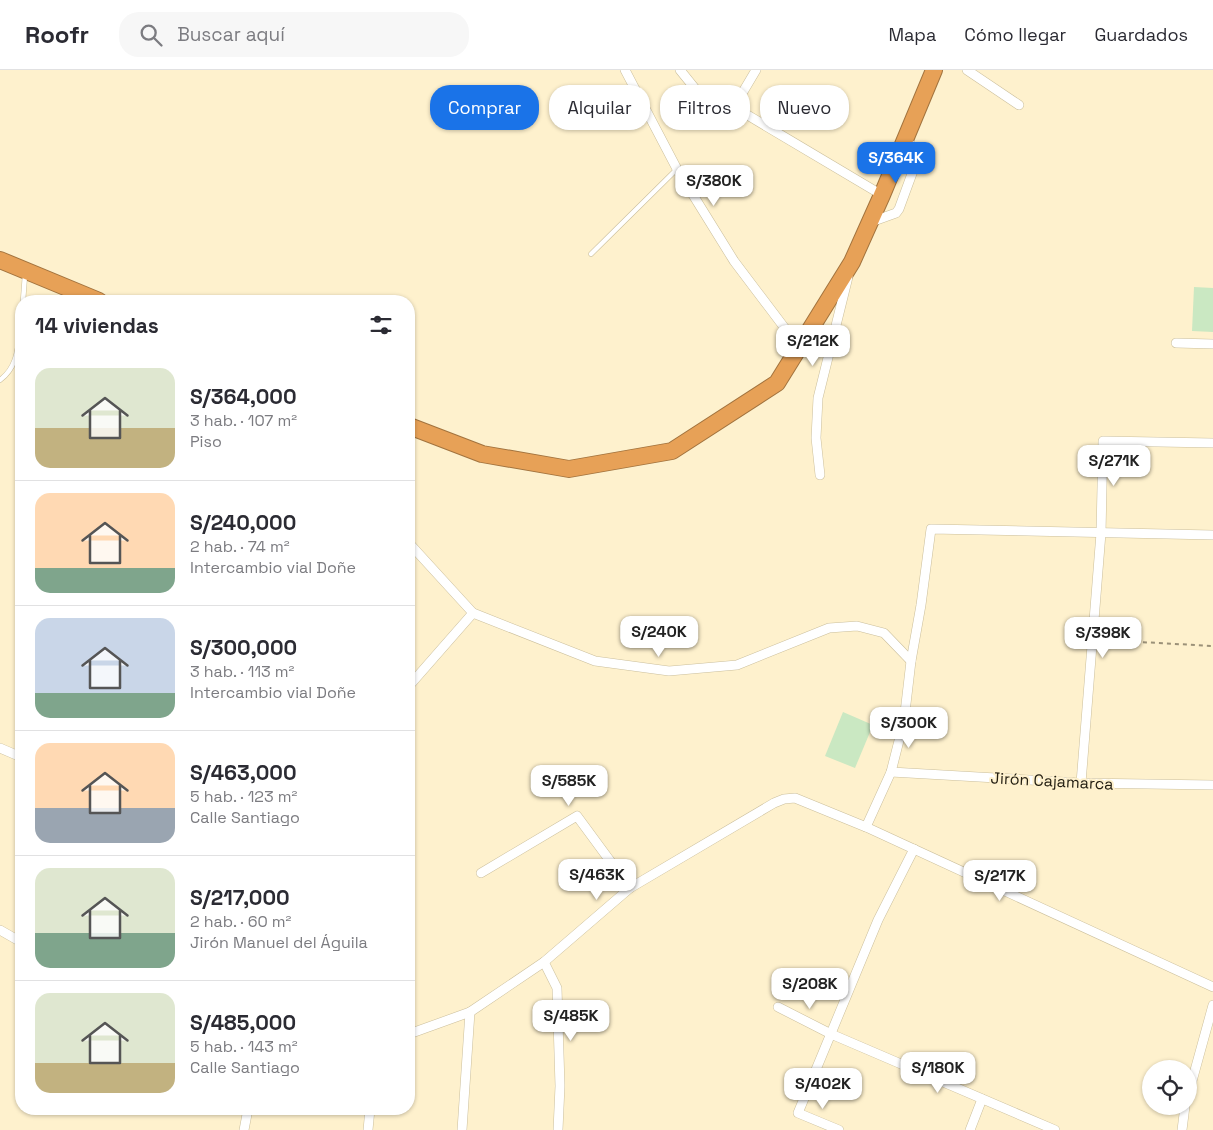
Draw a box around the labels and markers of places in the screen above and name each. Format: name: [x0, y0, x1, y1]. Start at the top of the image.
pin: S/364K: [855, 142, 937, 184]
pin: S/380K: [673, 164, 755, 207]
pin: S/212K: [772, 324, 854, 367]
pin: S/271K: [1073, 444, 1155, 487]
pin: S/240K: [618, 616, 700, 658]
pin: S/398K: [1062, 616, 1144, 659]
pin: S/300K: [868, 706, 950, 749]
pin: S/585K: [528, 764, 610, 807]
pin: S/463K: [556, 858, 638, 901]
pin: S/217K: [959, 860, 1041, 902]
pin: S/208K: [769, 968, 851, 1010]
pin: S/485K: [530, 1000, 612, 1042]
pin: S/180K: [897, 1052, 979, 1094]
pin: S/402K: [782, 1068, 864, 1110]

